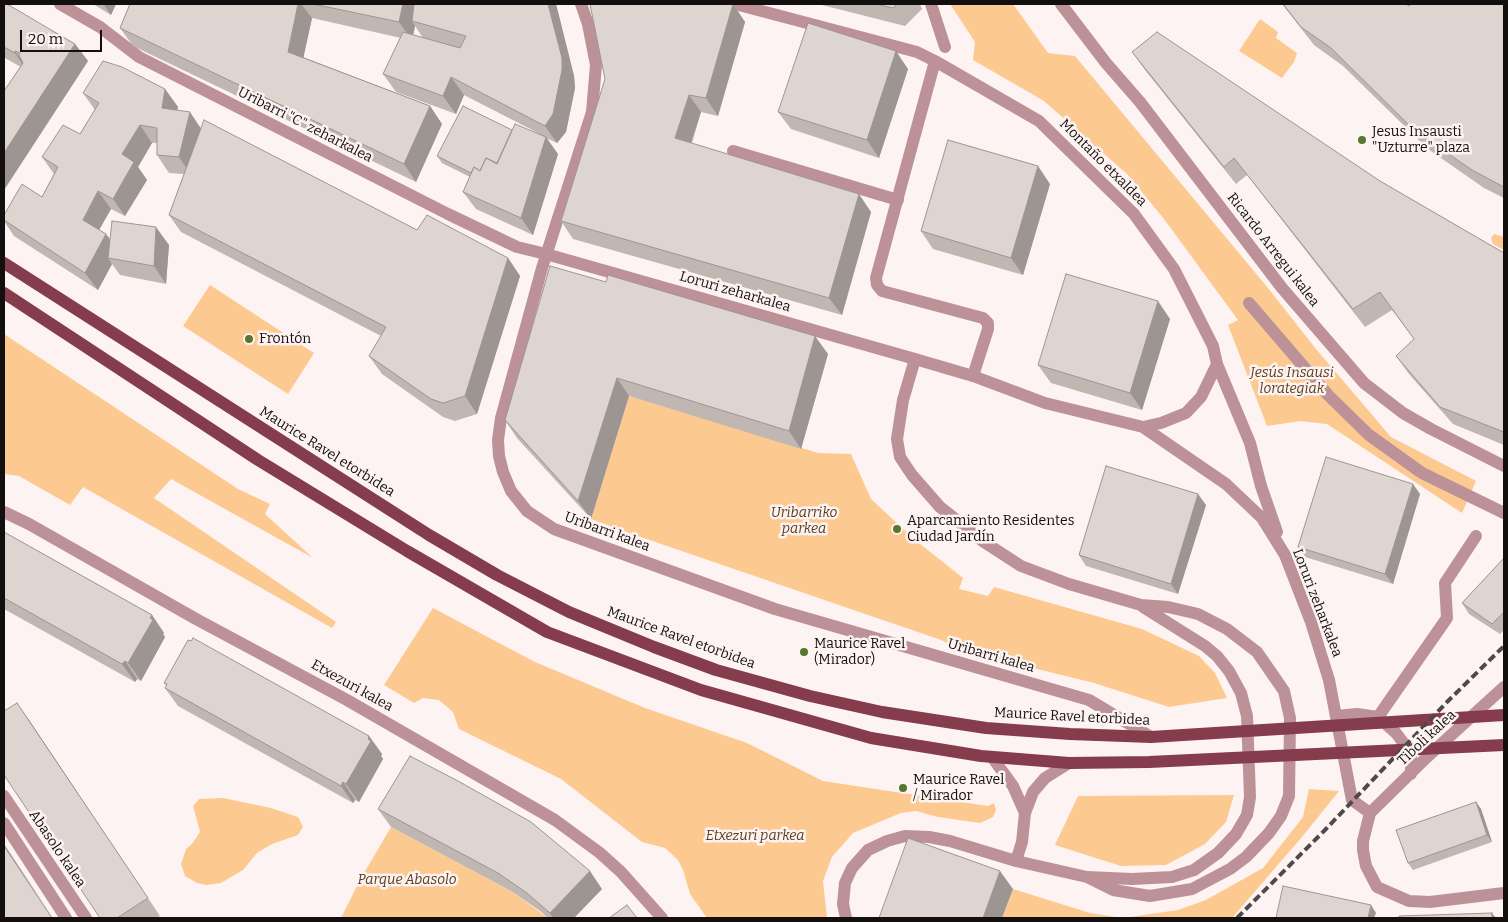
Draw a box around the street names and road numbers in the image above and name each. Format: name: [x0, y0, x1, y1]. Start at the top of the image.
street label: Uribarri "C" zeharkalea: [235, 84, 375, 166]
street label: Montaño etxaldea: [1056, 116, 1150, 210]
street label: Ricardo Arregui kalea: [1223, 190, 1323, 310]
street label: Loruri zeharkalea: [678, 268, 792, 316]
street label: Maurice Ravel etorbidea: [256, 403, 398, 501]
street label: Uribarri kalea: [562, 509, 652, 555]
street label: Loruri zeharkalea: [1289, 546, 1345, 660]
street label: Maurice Ravel etorbidea: [605, 603, 757, 673]
street label: Uribarri kalea: [945, 636, 1037, 676]
street label: Etxezuri kalea: [308, 657, 396, 715]
street label: Maurice Ravel etorbidea: [993, 705, 1151, 729]
street label: Tiboli kalea: [1394, 707, 1460, 769]
street label: Abasolo kalea: [25, 807, 89, 891]

